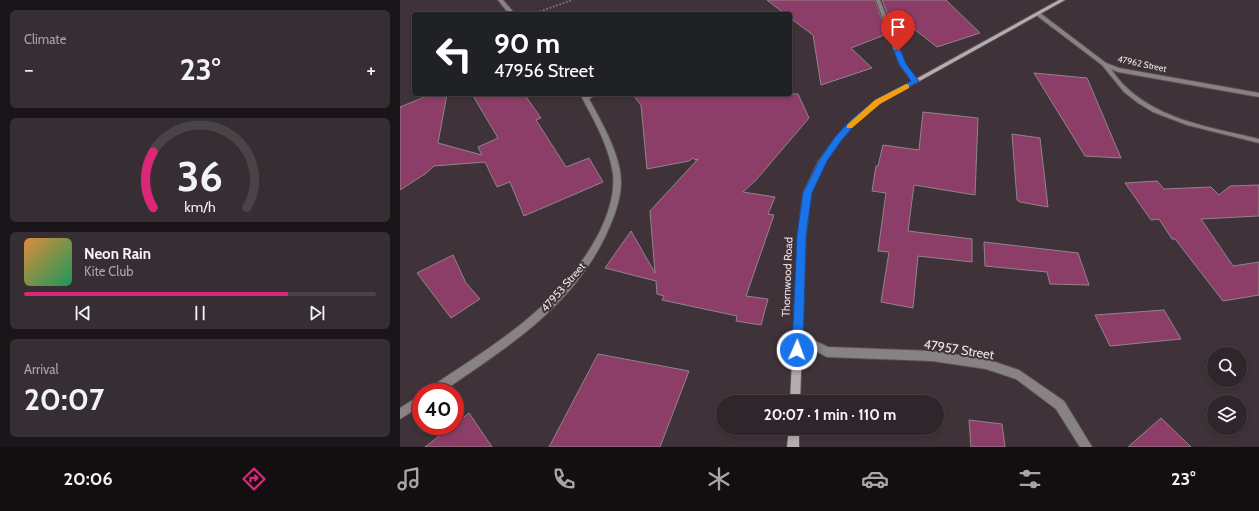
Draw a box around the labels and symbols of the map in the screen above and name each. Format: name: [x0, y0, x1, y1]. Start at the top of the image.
pin: [881, 10, 915, 51]
street label: 47962 Street: [1117, 53, 1168, 74]
street label: Thornwood Road: [779, 237, 795, 317]
street label: 47953 Street: [538, 259, 588, 315]
position arrow: [776, 329, 818, 371]
street label: 47957 Street: [923, 336, 996, 363]
speed limit sign: 40: [412, 383, 464, 435]

